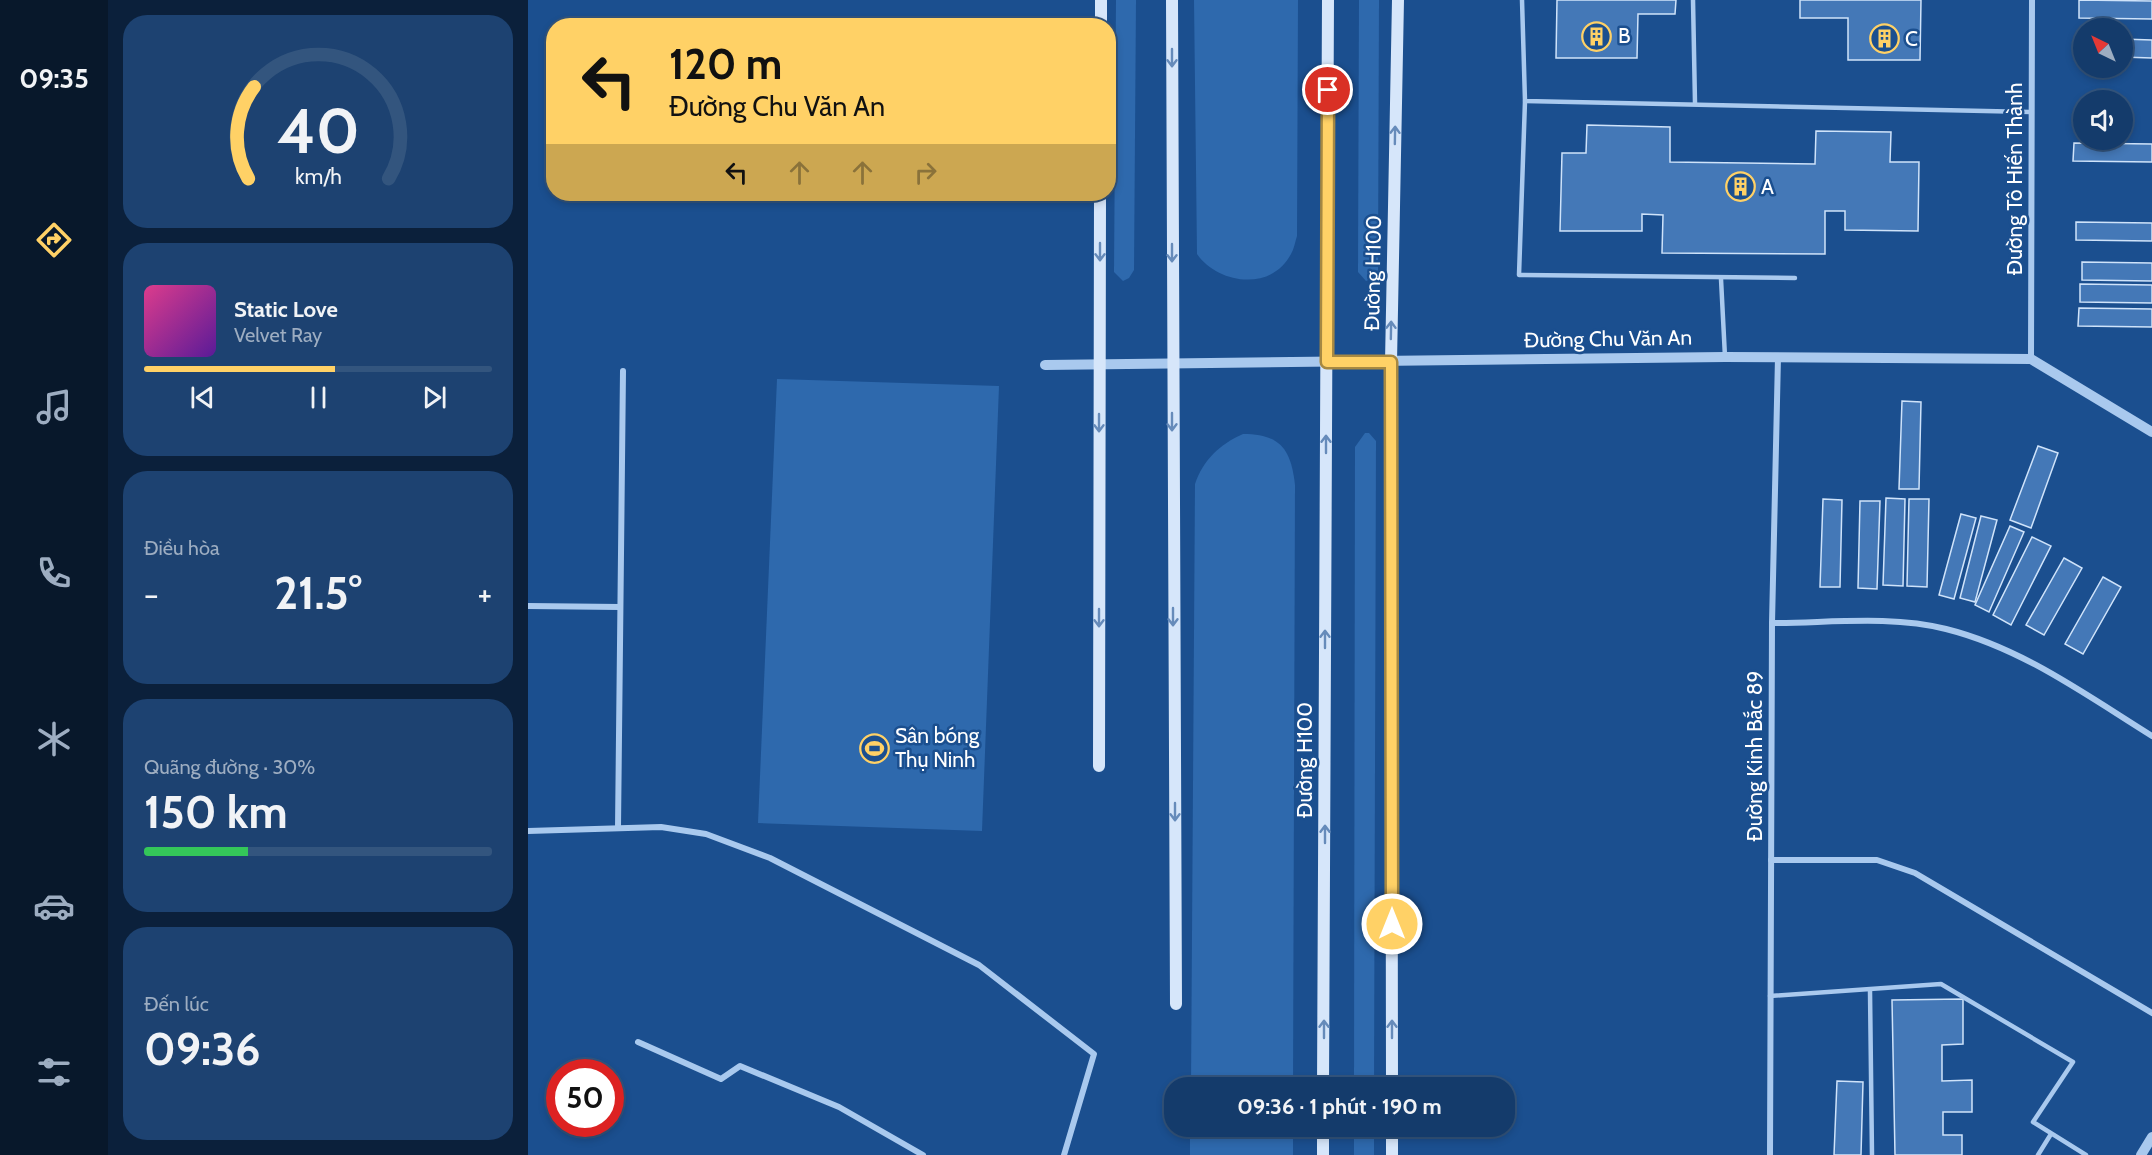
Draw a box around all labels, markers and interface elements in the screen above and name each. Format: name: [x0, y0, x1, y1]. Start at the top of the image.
north arrow: [2073, 18, 2133, 78]
map controls: [2073, 18, 2133, 150]
building icon: B: [1581, 20, 1613, 52]
place label: B: [1618, 23, 1631, 48]
building icon: C: [1868, 23, 1900, 55]
place label: C: [1905, 26, 1918, 51]
text: 120 m: [669, 38, 782, 90]
icon: left: [570, 42, 648, 120]
one-way arrow: [1166, 48, 1178, 68]
text: 09:35: [19, 62, 89, 95]
pin: [1302, 64, 1353, 115]
icon: arrive: [1311, 73, 1344, 106]
street label: Đường Tô Hiến Thành: [2002, 83, 2027, 275]
text: Đường Chu Văn An: [669, 90, 885, 123]
button: sound: [2073, 90, 2133, 150]
text: 40: [277, 93, 359, 169]
one-way arrow: [1389, 126, 1401, 146]
icon: left: [720, 156, 753, 189]
icon: ahead: [783, 156, 816, 189]
icon: ahead: [846, 156, 879, 189]
icon: right: [909, 156, 942, 189]
text: km/h: [295, 163, 341, 189]
building icon: A: [1724, 171, 1756, 203]
place label: A: [1761, 174, 1774, 199]
street label: Đường H100: [1359, 215, 1386, 331]
icon: directions: [33, 219, 75, 261]
one-way arrow: [1094, 241, 1106, 261]
one-way arrow: [1166, 243, 1178, 263]
text: Static Love: [234, 296, 338, 323]
one-way arrow: [1386, 321, 1397, 341]
text: Velvet Ray: [234, 323, 322, 347]
street label: Đường Chu Văn An: [1524, 325, 1692, 352]
icon: previous: [186, 381, 219, 414]
icon: pause: [302, 381, 335, 414]
icon: next: [418, 381, 451, 414]
icon: music: [33, 386, 75, 428]
one-way arrow: [1166, 412, 1178, 432]
one-way arrow: [1093, 413, 1105, 433]
one-way arrow: [1320, 435, 1332, 455]
text: Điều hòa: [144, 536, 219, 560]
icon: phone: [33, 552, 75, 594]
text: 21.5°: [274, 566, 362, 620]
text: −: [144, 574, 159, 614]
text: +: [477, 574, 492, 614]
one-way arrow: [1167, 607, 1179, 627]
one-way arrow: [1093, 608, 1105, 628]
one-way arrow: [1319, 630, 1331, 650]
street label: Đường Kinh Bắc 89: [1742, 670, 1767, 842]
street label: Đường H100: [1292, 702, 1317, 818]
icon: climate: [33, 718, 75, 760]
place label: Sân bóng Thụ Ninh: [895, 723, 980, 772]
sports icon: Sân bóng Thụ Ninh: [858, 732, 890, 764]
text: Quãng đường · 30%: [144, 755, 315, 779]
text: 150 km: [144, 785, 288, 839]
one-way arrow: [1169, 802, 1181, 822]
one-way arrow: [1319, 825, 1331, 845]
icon: car: [33, 885, 75, 927]
position arrow: [1360, 892, 1424, 956]
text: Đến lúc: [144, 992, 209, 1016]
one-way arrow: [1318, 1020, 1330, 1040]
one-way arrow: [1386, 1020, 1398, 1040]
text: 09:36: [144, 1022, 261, 1076]
icon: filters: [33, 1051, 75, 1093]
speed limit sign: 50: [546, 1059, 624, 1137]
text: 09:36 · 1 phút · 190 m: [1237, 1093, 1442, 1120]

